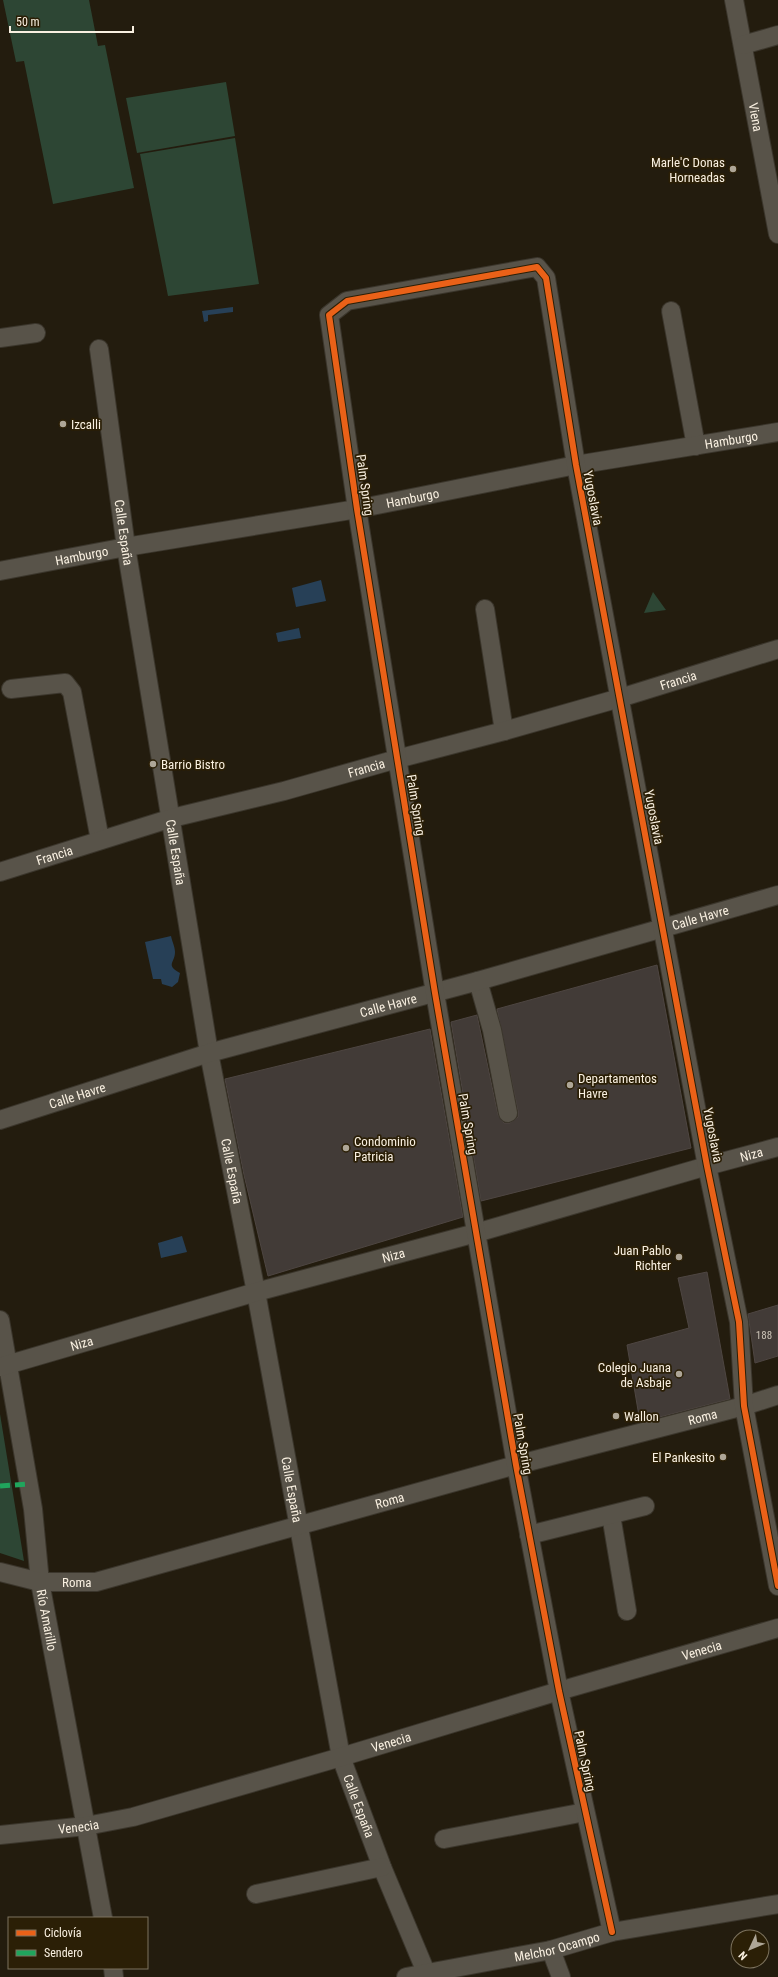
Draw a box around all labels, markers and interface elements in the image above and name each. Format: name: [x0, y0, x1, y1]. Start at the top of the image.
scale bar: [10, 8, 133, 34]
text: 50 m: [16, 15, 40, 29]
street label: Viena: [746, 101, 766, 133]
place label: Marle'C Donas Horneadas: [651, 155, 725, 185]
marker: Marle'C Donas Horneadas: [728, 164, 738, 174]
place label: Izcalli: [71, 417, 101, 432]
marker: Izcalli: [58, 419, 68, 429]
street label: Hamburgo: [704, 428, 759, 451]
street label: Palm Spring: [353, 453, 377, 517]
street label: Yugoslavia: [580, 469, 606, 527]
street label: Hamburgo: [385, 485, 440, 510]
street label: Calle España: [112, 498, 136, 566]
street label: Hamburgo: [54, 543, 109, 568]
street label: Francia: [658, 667, 698, 693]
street label: Francia: [346, 755, 386, 780]
place label: Barrio Bistro: [161, 757, 225, 772]
marker: Barrio Bistro: [148, 759, 158, 769]
street label: Palm Spring: [404, 773, 428, 837]
street label: Yugoslavia: [641, 788, 667, 846]
street label: Calle España: [163, 818, 189, 886]
street label: Francia: [34, 842, 75, 868]
street label: Calle Havre: [670, 902, 730, 933]
street label: Calle Havre: [358, 990, 418, 1020]
place label: Departamentos Havre: [578, 1071, 657, 1101]
street label: Calle Havre: [47, 1079, 107, 1111]
marker: Departamentos Havre: [565, 1080, 575, 1090]
street label: Palm Spring: [455, 1092, 481, 1156]
street label: Yugoslavia: [700, 1106, 726, 1164]
place label: Condominio Patricia: [354, 1134, 416, 1164]
street label: Calle España: [218, 1137, 246, 1205]
marker: Condominio Patricia: [341, 1143, 351, 1153]
street label: Niza: [738, 1144, 764, 1164]
place label: Juan Pablo Richter: [614, 1243, 671, 1273]
street label: Niza: [380, 1245, 406, 1265]
marker: Juan Pablo Richter: [674, 1252, 684, 1262]
house number: 188: [756, 1329, 772, 1342]
street label: Niza: [68, 1333, 95, 1354]
place label: Colegio Juana de Asbaje: [598, 1360, 671, 1390]
marker: Colegio Juana de Asbaje: [674, 1369, 684, 1379]
street label: Roma: [686, 1406, 719, 1428]
place label: Wallon: [624, 1409, 659, 1424]
marker: Wallon: [611, 1411, 621, 1421]
street label: Palm Spring: [510, 1412, 536, 1476]
place label: El Pankesito: [652, 1450, 715, 1465]
marker: El Pankesito: [718, 1452, 728, 1462]
street label: Calle España: [279, 1456, 305, 1523]
street label: Roma: [373, 1489, 406, 1511]
street label: Roma: [62, 1575, 92, 1590]
street label: Río Amarillo: [34, 1588, 60, 1652]
street label: Venecia: [680, 1637, 723, 1663]
street label: Venecia: [369, 1729, 413, 1755]
street label: Palm Spring: [571, 1729, 599, 1793]
street label: Calle España: [341, 1772, 378, 1839]
street label: Venecia: [58, 1816, 100, 1836]
legend: [8, 1917, 148, 1969]
text: Ciclovía: [44, 1926, 82, 1940]
street label: Melchor Ocampo: [513, 1929, 601, 1964]
north arrow: [730, 1929, 770, 1969]
text: Sendero: [44, 1946, 83, 1960]
text: N: [736, 1948, 750, 1963]

